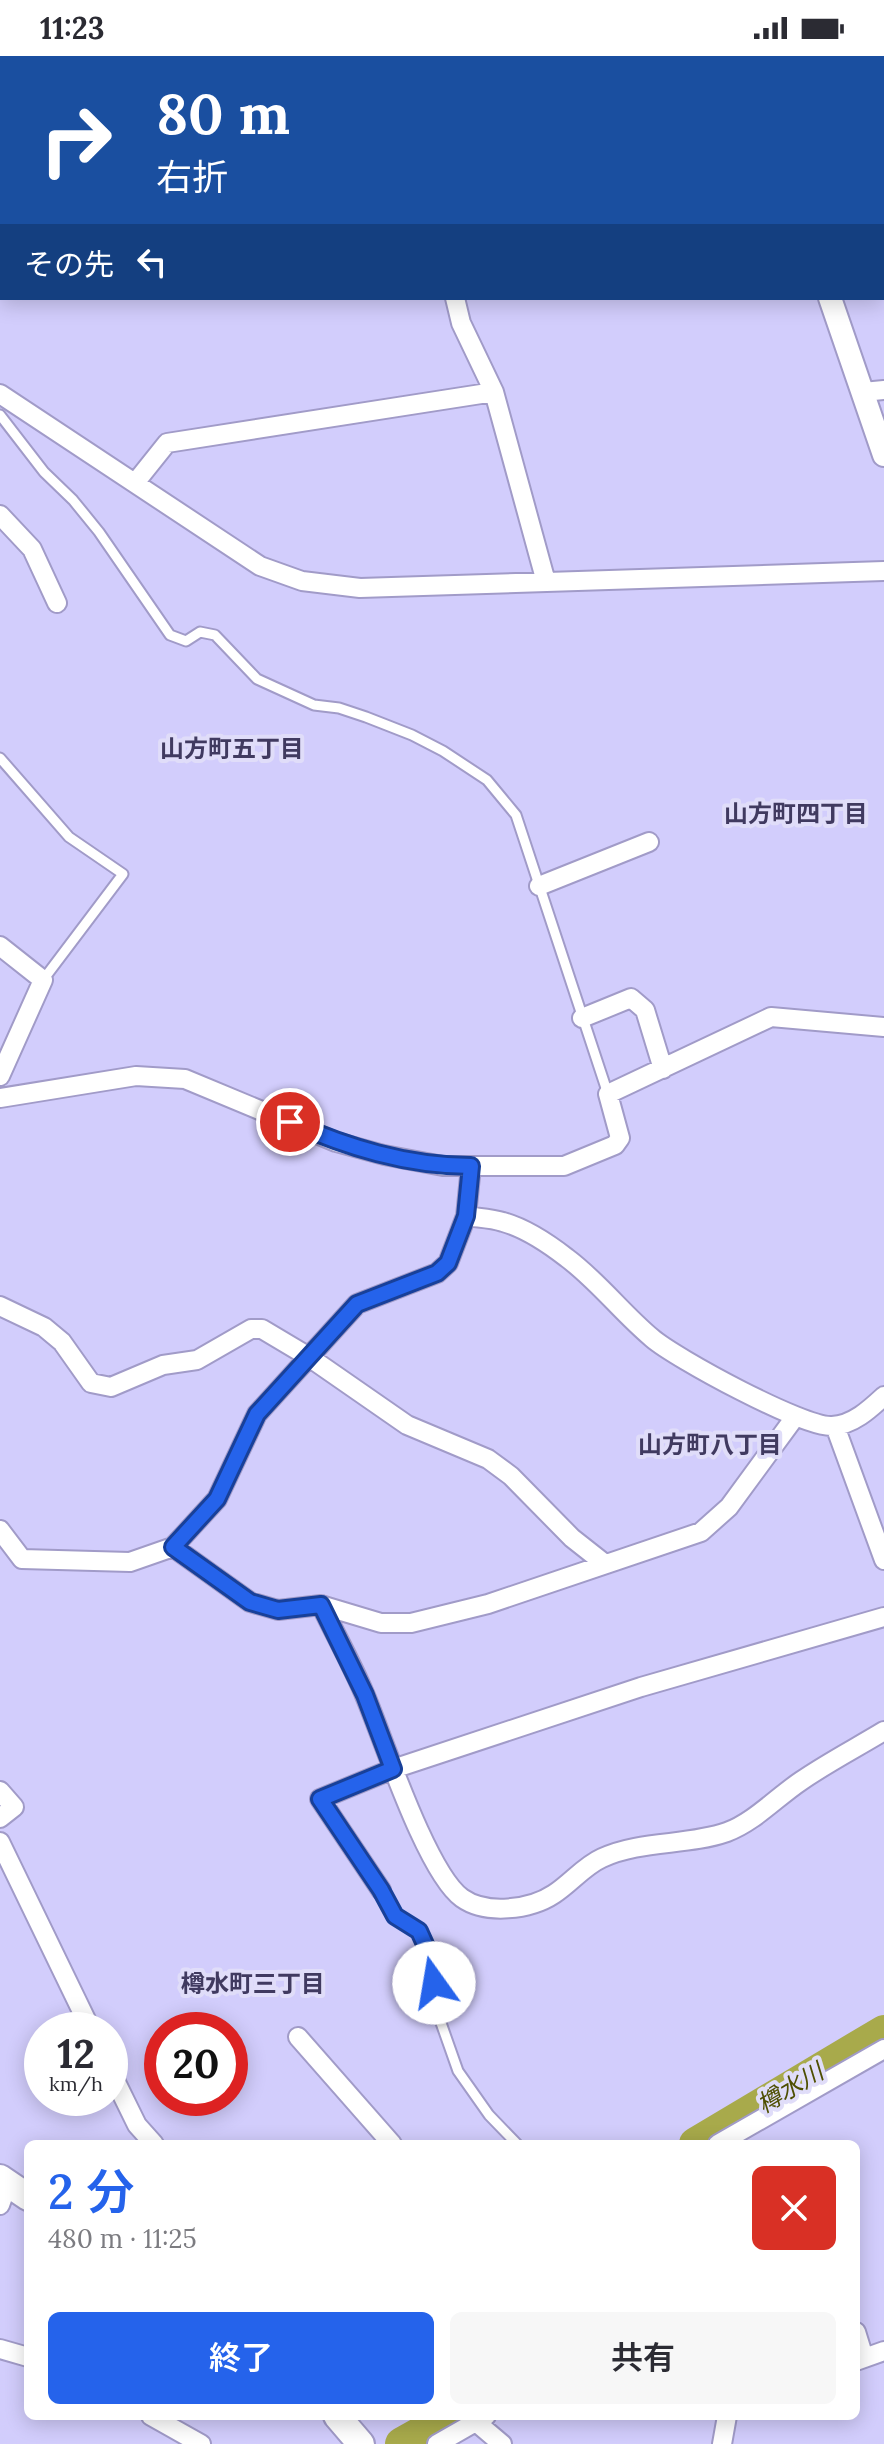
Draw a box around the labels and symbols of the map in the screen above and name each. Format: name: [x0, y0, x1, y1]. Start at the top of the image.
district label: 山方町五丁目: [160, 733, 304, 764]
district label: 山方町四丁目: [724, 798, 868, 829]
pin: [256, 1088, 324, 1156]
district label: 山方町八丁目: [638, 1429, 782, 1460]
position arrow: [392, 1941, 476, 2025]
district label: 樽水町三丁目: [181, 1968, 325, 1999]
speed limit sign: 20: [144, 2012, 248, 2116]
water label: 樽水川: [751, 2055, 831, 2120]

